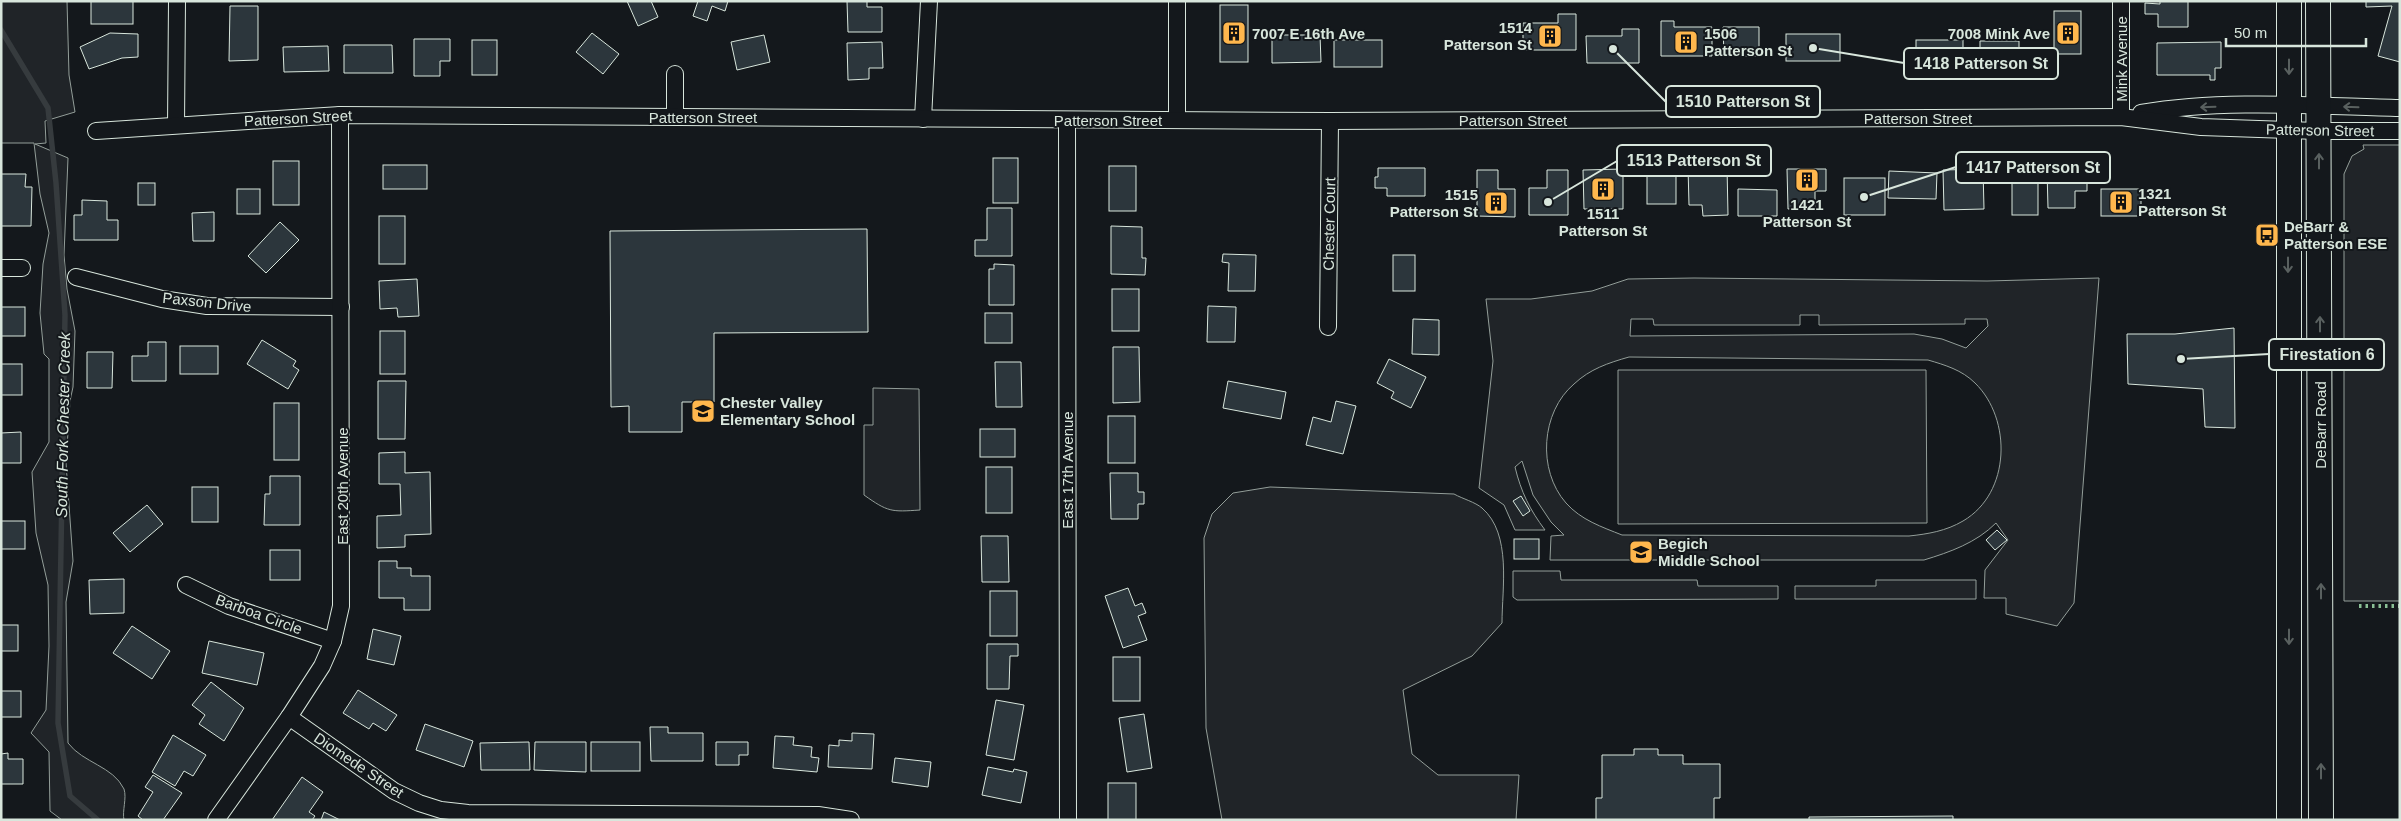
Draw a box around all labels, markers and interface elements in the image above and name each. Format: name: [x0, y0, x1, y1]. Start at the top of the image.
scale bar: [2226, 15, 2366, 47]
street label: Mink Avenue: [2113, 16, 2130, 102]
place label: 1514 Patterson St: [1444, 19, 1533, 53]
building icon: 7007 E 16th Ave: [1221, 20, 1247, 46]
building icon: 7008 Mink Ave: [2055, 20, 2081, 46]
building icon: 1514 Patterson St: [1537, 23, 1563, 49]
text: 50 m: [2234, 24, 2267, 41]
place label: 7007 E 16th Ave: [1252, 25, 1365, 42]
place label: 1506 Patterson St: [1704, 25, 1792, 59]
place label: 7008 Mink Ave: [1948, 25, 2050, 42]
building icon: 1506 Patterson St: [1673, 29, 1699, 55]
callout: 1418 Patterson St: [1904, 48, 2058, 79]
text: 1418 Patterson St: [1914, 55, 2049, 72]
one-way arrow: [2284, 59, 2294, 75]
callout: 1510 Patterson St: [1666, 86, 1820, 117]
text: 1510 Patterson St: [1676, 93, 1811, 110]
one-way arrow: [2200, 102, 2216, 112]
one-way arrow: [2343, 102, 2359, 111]
street label: Patterson Street: [243, 107, 353, 129]
street label: Patterson Street: [649, 109, 758, 126]
street label: Patterson Street: [1864, 110, 1973, 127]
street label: Patterson Street: [1054, 112, 1163, 129]
street label: Patterson Street: [1459, 112, 1568, 129]
street label: Patterson Street: [2266, 121, 2375, 139]
callout: 1513 Patterson St: [1617, 145, 1771, 176]
text: 1513 Patterson St: [1627, 152, 1762, 169]
callout: 1417 Patterson St: [1956, 152, 2110, 183]
one-way arrow: [2314, 153, 2324, 170]
text: 1417 Patterson St: [1966, 159, 2101, 176]
building icon: 1421 Patterson St: [1794, 167, 1820, 193]
street label: Chester Court: [1320, 176, 1338, 271]
building icon: 1511 Patterson St: [1590, 176, 1616, 202]
place label: 1321 Patterson St: [2138, 185, 2226, 219]
place label: 1515 Patterson St: [1390, 186, 1478, 220]
building icon: 1321 Patterson St: [2108, 189, 2134, 215]
building icon: 1515 Patterson St: [1483, 190, 1509, 216]
place label: 1421 Patterson St: [1763, 196, 1851, 230]
place label: 1511 Patterson St: [1559, 205, 1647, 239]
place label: DeBarr & Patterson ESE: [2284, 218, 2387, 252]
bus stop icon: DeBarr & Patterson ESE: [2254, 222, 2280, 248]
one-way arrow: [2283, 256, 2293, 273]
street label: Paxson Drive: [162, 289, 252, 315]
one-way arrow: [2315, 316, 2325, 332]
water label: South Fork Chester Creek: [53, 331, 73, 518]
callout: Firestation 6: [2269, 339, 2384, 370]
text: Firestation 6: [2279, 346, 2375, 363]
street label: DeBarr Road: [2312, 381, 2329, 469]
place label: Chester Valley Elementary School: [720, 394, 855, 428]
school or university icon: Chester Valley Elementary School: [690, 398, 716, 424]
street label: East 17th Avenue: [1059, 411, 1076, 529]
street label: East 20th Avenue: [334, 427, 351, 545]
place label: Begich Middle School: [1658, 535, 1760, 569]
school or university icon: Begich Middle School: [1628, 539, 1654, 565]
one-way arrow: [2316, 583, 2326, 600]
street label: Barboa Circle: [213, 590, 305, 638]
one-way arrow: [2284, 629, 2294, 645]
street label: Diomede Street: [311, 729, 408, 802]
one-way arrow: [2316, 763, 2326, 780]

